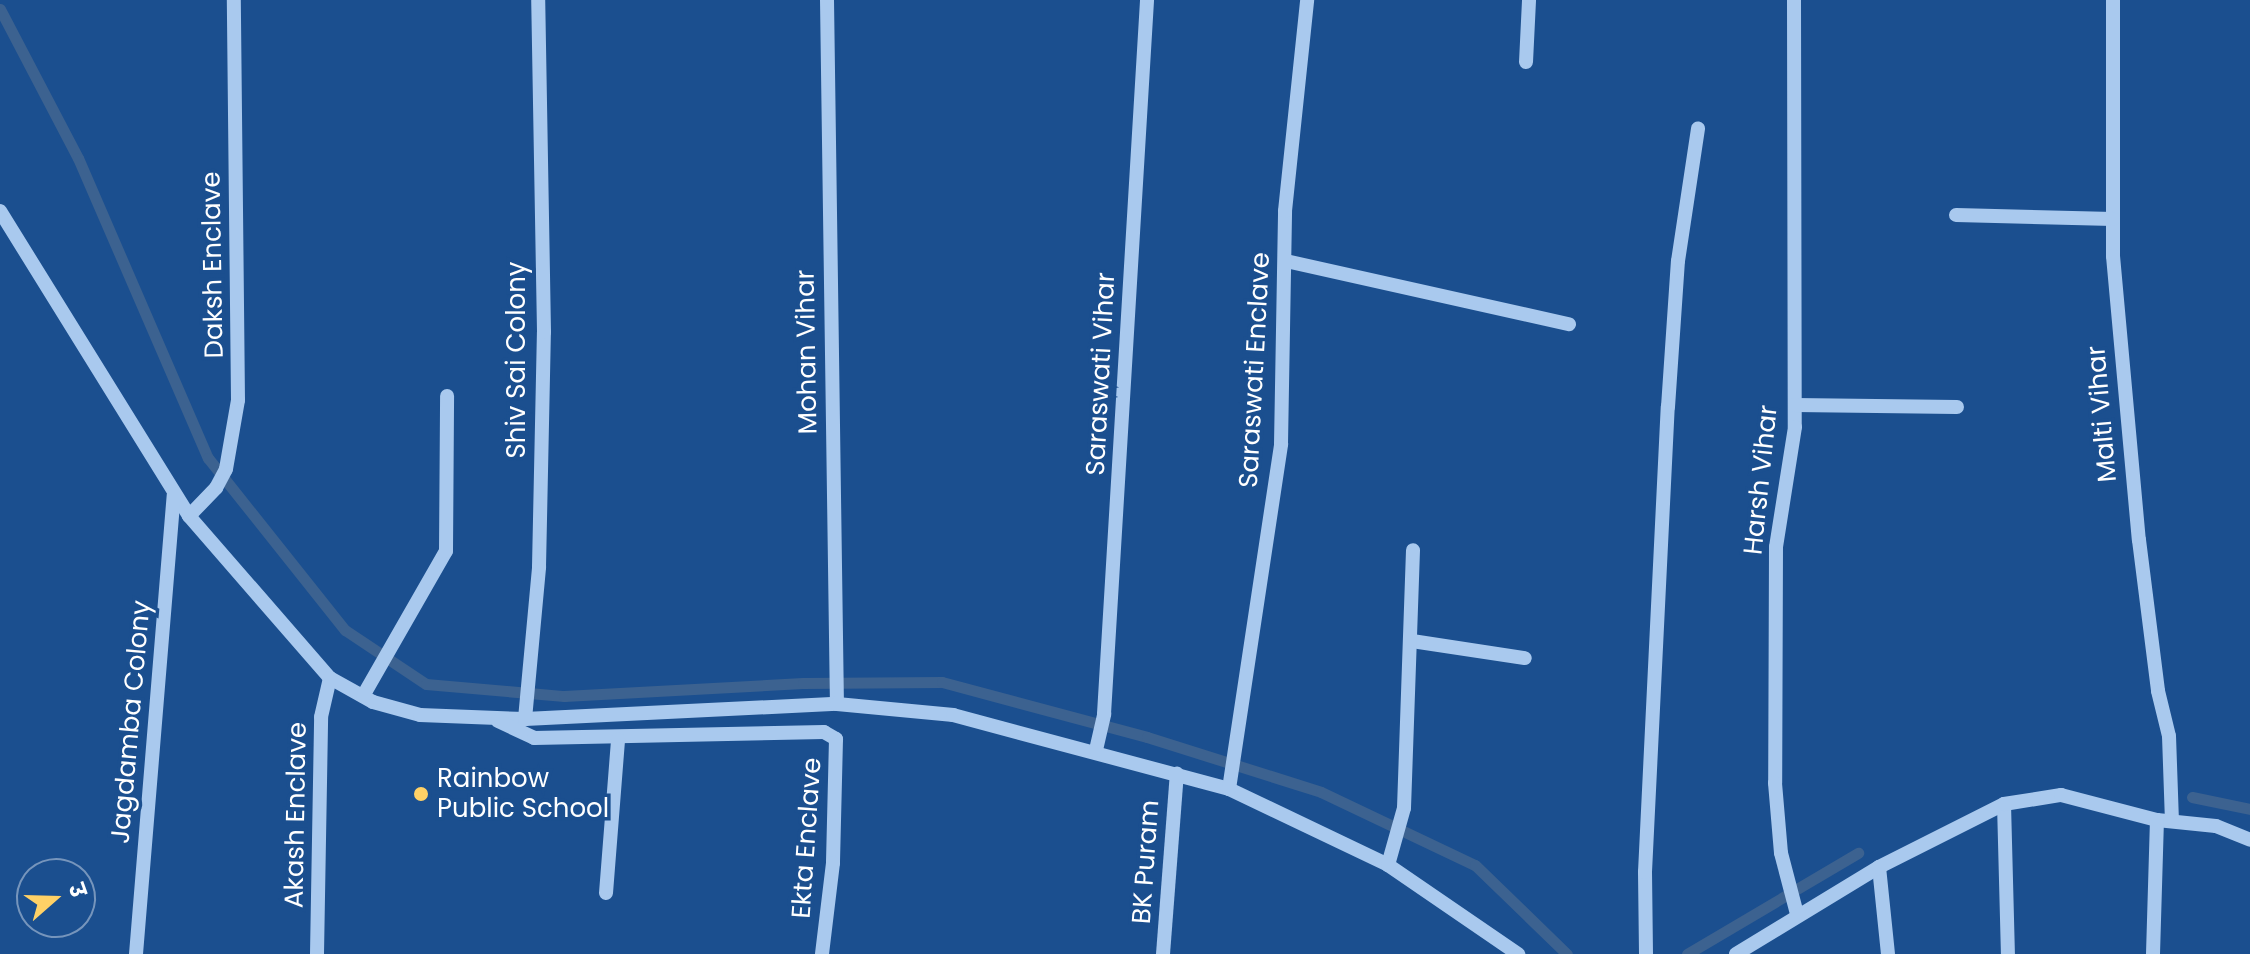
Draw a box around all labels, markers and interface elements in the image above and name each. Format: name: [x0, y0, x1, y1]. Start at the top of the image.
street label: Daksh Enclave: [196, 171, 230, 359]
street label: Saraswati Enclave: [1233, 251, 1277, 489]
street label: Shiv Sai Colony: [501, 261, 533, 459]
street label: Mohan Vihar: [790, 269, 824, 435]
street label: Saraswati Vihar: [1080, 272, 1122, 476]
street label: Malti Vihar: [2080, 344, 2124, 484]
street label: Harsh Vihar: [1738, 404, 1784, 556]
street label: Jagdamba Colony: [105, 599, 157, 845]
street label: Akash Enclave: [279, 722, 313, 908]
street label: Ekta Enclave: [786, 757, 828, 919]
place label: Rainbow Public School: [437, 763, 609, 824]
marker: Rainbow Public School: [412, 785, 430, 803]
street label: BK Puram: [1126, 799, 1166, 925]
north arrow: [16, 858, 96, 938]
text: उ: [60, 879, 94, 901]

